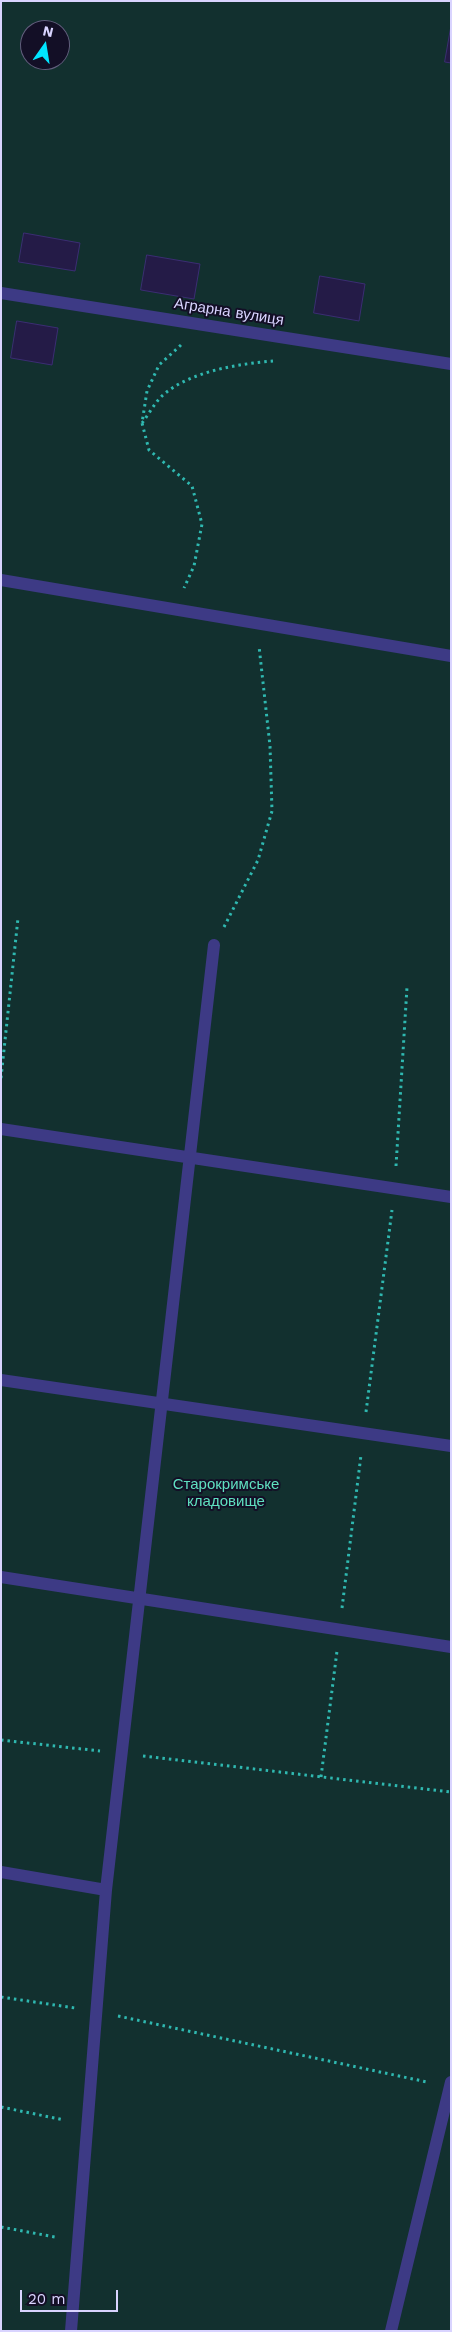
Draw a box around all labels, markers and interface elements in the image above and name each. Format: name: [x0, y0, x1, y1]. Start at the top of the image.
north arrow: [20, 20, 70, 70]
text: N: [41, 22, 55, 40]
street label: Аграрна вулиця: [173, 294, 285, 330]
park label: Старокримське кладовище: [173, 1476, 279, 1511]
scale bar: [22, 2280, 120, 2312]
text: 20 m: [28, 2290, 66, 2308]

